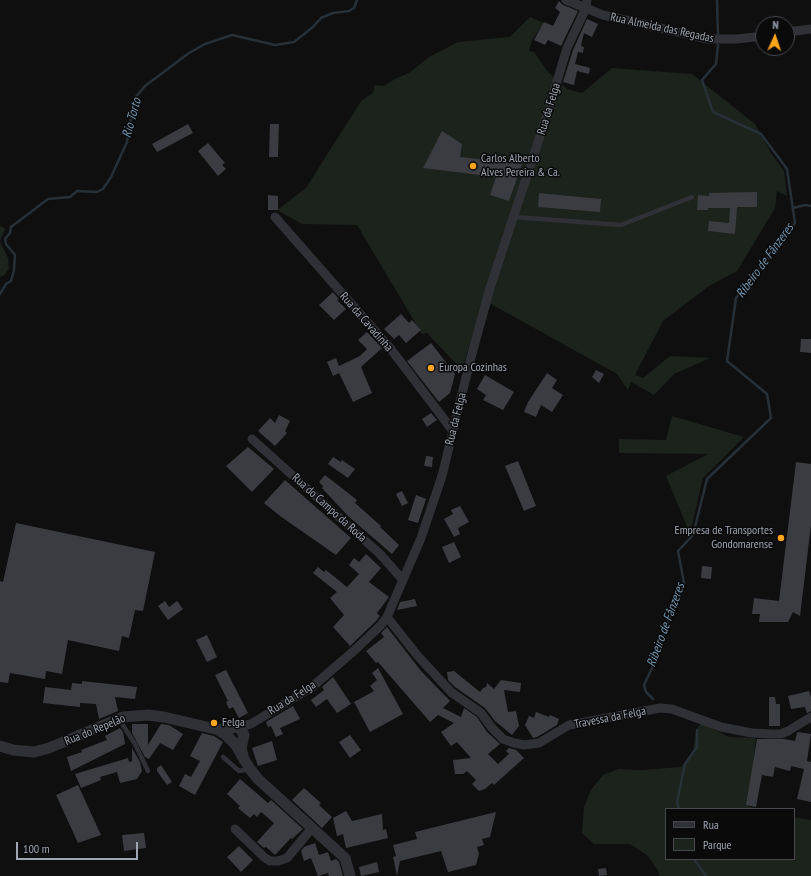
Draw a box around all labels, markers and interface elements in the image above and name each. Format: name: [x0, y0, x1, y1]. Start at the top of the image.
street label: Rua Almeida das Regadas: [609, 10, 715, 46]
north arrow: [755, 16, 795, 56]
text: N: [772, 18, 779, 32]
street label: Rua da Felga: [534, 81, 564, 137]
water label: Rio Torto: [119, 96, 145, 140]
place label: Carlos Alberto Alves Pereira & Ca.: [481, 152, 560, 180]
marker: Carlos Alberto Alves Pereira & Ca.: [468, 161, 478, 171]
water label: Ribeiro de Fânzeres: [733, 221, 797, 301]
street label: Rua da Cavadinha: [336, 290, 396, 354]
place label: Europa Cozinhas: [439, 361, 507, 375]
marker: Europa Cozinhas: [426, 363, 436, 373]
street label: Rua da Felga: [443, 391, 469, 447]
street label: Rua do Campo da Roda: [289, 471, 369, 545]
place label: Empresa de Transportes Gondomarense: [675, 524, 773, 552]
marker: Empresa de Transportes Gondomarense: [776, 533, 786, 543]
water label: Ribeiro de Fânzeres: [644, 581, 688, 669]
street label: Rua da Felga: [265, 678, 319, 718]
street label: Travessa da Felga: [573, 704, 647, 732]
street label: Rua do Repelão: [62, 711, 128, 749]
place label: Felga: [222, 716, 245, 730]
marker: Felga: [209, 718, 219, 728]
legend: [665, 808, 795, 860]
text: Rua: [703, 817, 719, 832]
scale bar: [18, 834, 140, 860]
text: Parque: [703, 837, 732, 852]
text: 100 m: [23, 841, 50, 856]

